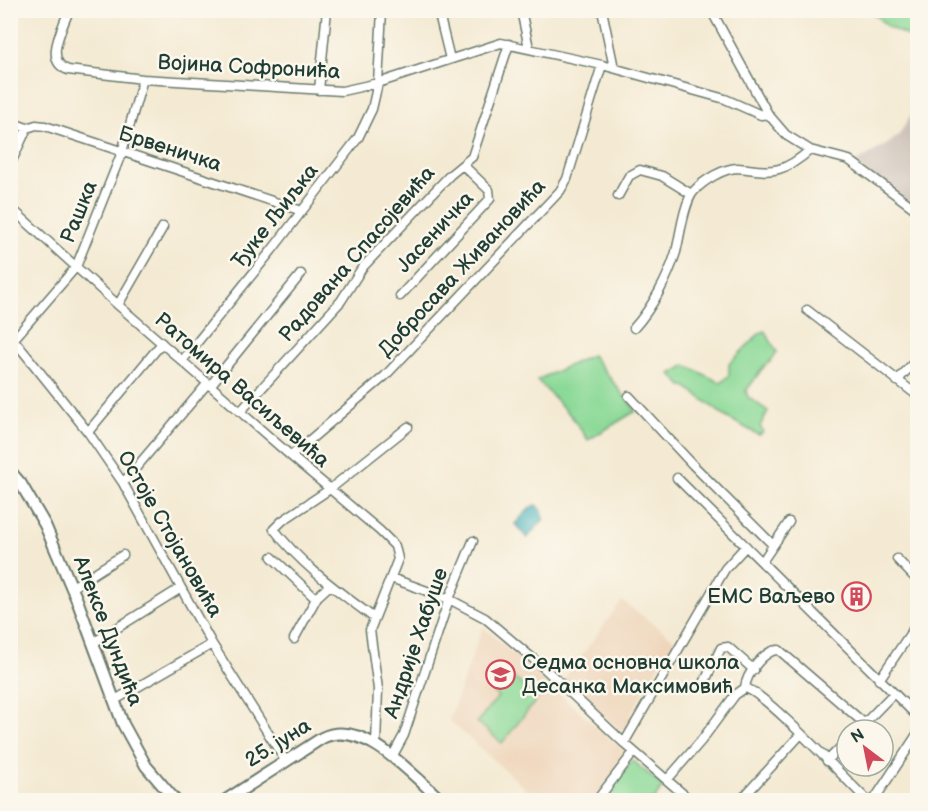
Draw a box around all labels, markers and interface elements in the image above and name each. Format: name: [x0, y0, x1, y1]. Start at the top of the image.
street label: Војина Софронића: [157, 50, 342, 84]
street label: Брвеничка: [115, 121, 225, 178]
street label: Ђуке Љиљка: [226, 158, 324, 273]
street label: Радована Спасојевића: [274, 160, 441, 347]
street label: Добросава Живановића: [373, 174, 551, 362]
street label: Рашка: [55, 177, 103, 247]
street label: Јасеничка: [391, 186, 479, 278]
street label: Ратомира Васиљевића: [149, 307, 335, 473]
street label: Остоје Стојановића: [112, 446, 228, 622]
street label: Алексе Дундића: [68, 552, 148, 710]
street label: Андрије Хабуше: [378, 564, 454, 722]
building icon: ЕМС Ваљево: [840, 580, 872, 612]
place label: ЕМС Ваљево: [707, 584, 835, 609]
place label: Седма основна школа Десанка Максимовић: [522, 650, 740, 699]
school or university icon: Седма основна школа Десанка Максимовић: [485, 658, 517, 690]
street label: 25. јуна: [240, 713, 316, 773]
north arrow: [835, 718, 895, 778]
text: N: [848, 725, 868, 748]

